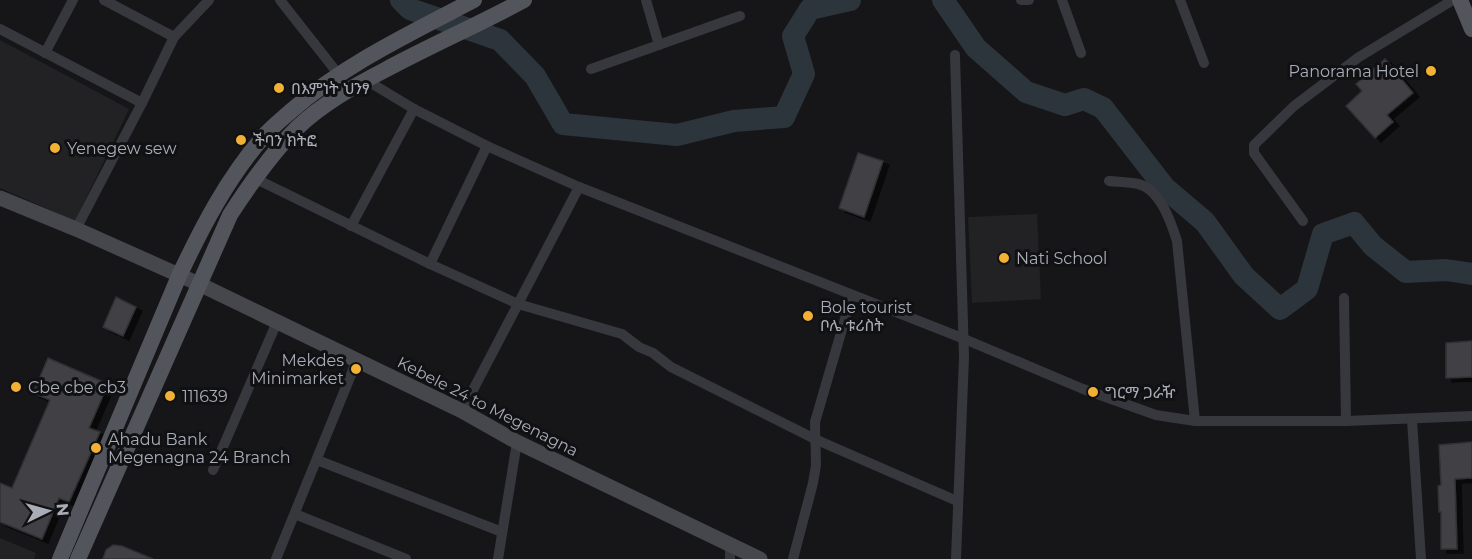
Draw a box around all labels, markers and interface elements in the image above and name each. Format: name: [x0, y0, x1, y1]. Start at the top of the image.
place label: Panorama Hotel: [1288, 62, 1419, 81]
marker: Panorama Hotel: [1424, 64, 1438, 78]
place label: በእምነት ህንፃ: [291, 79, 370, 98]
marker: በእምነት ህንፃ: [272, 81, 286, 95]
place label: ችባን ክትፎ: [253, 131, 317, 150]
marker: ችባን ክትፎ: [234, 133, 248, 147]
place label: Yenegew sew: [67, 139, 176, 158]
marker: Yenegew sew: [48, 141, 62, 155]
place label: Nati School: [1016, 249, 1107, 268]
marker: Nati School: [997, 251, 1011, 265]
place label: Bole tourist ቦሌ ቱሪስት: [820, 298, 913, 335]
marker: Bole tourist ቦሌ ቱሪስት: [801, 309, 815, 323]
place label: Mekdes Minimarket: [251, 351, 344, 388]
street label: Kebele 24 to Megenagna: [394, 353, 581, 460]
marker: Mekdes Minimarket: [349, 362, 363, 376]
place label: Cbe cbe cb3: [28, 378, 126, 397]
marker: Cbe cbe cb3: [9, 380, 23, 394]
place label: ግርማ ጋራዥ: [1105, 383, 1176, 402]
marker: ግርማ ጋራዥ: [1086, 385, 1100, 399]
place label: 111639: [182, 387, 228, 406]
marker: 111639: [163, 389, 177, 403]
place label: Ahadu Bank Megenagna 24 Branch: [108, 430, 291, 467]
marker: Ahadu Bank Megenagna 24 Branch: [89, 441, 103, 455]
north arrow: [18, 481, 78, 541]
text: N: [52, 502, 72, 517]

